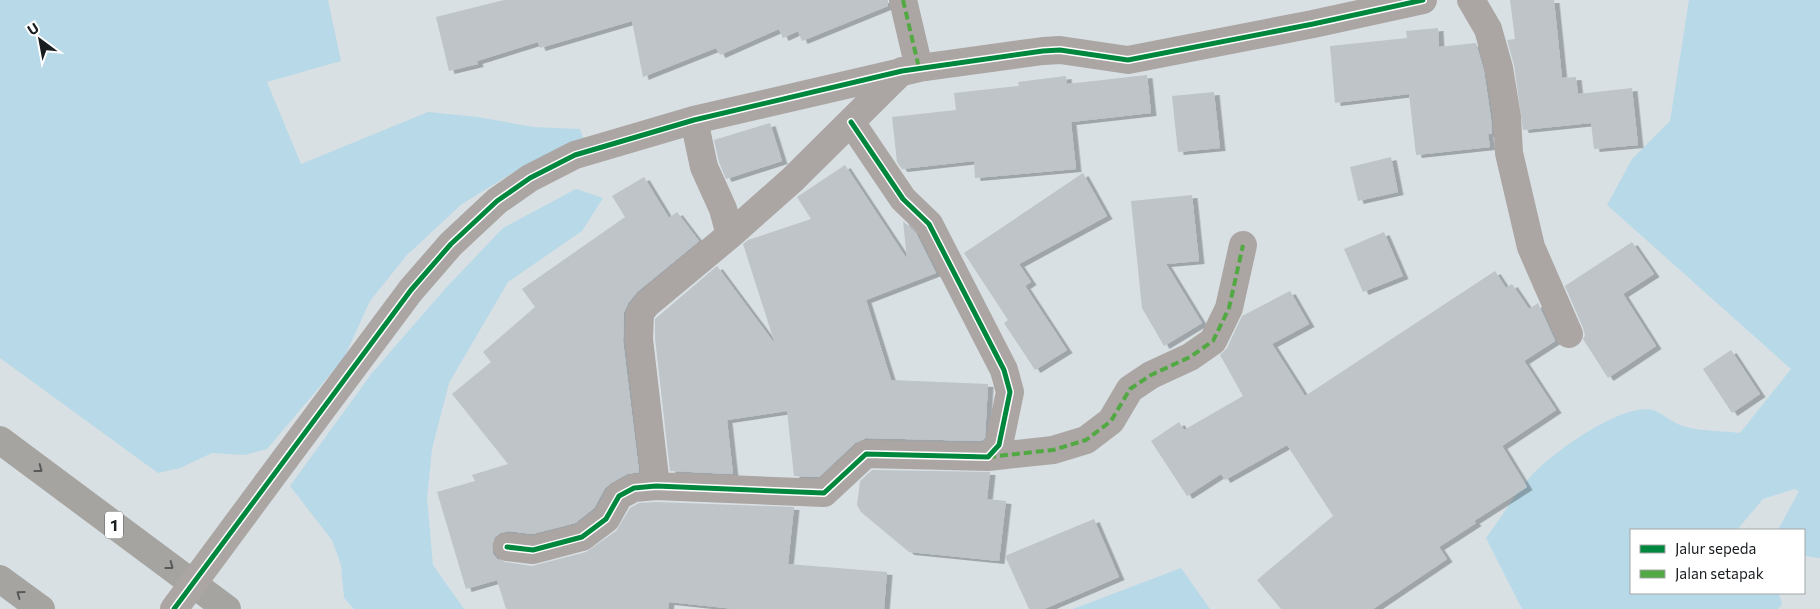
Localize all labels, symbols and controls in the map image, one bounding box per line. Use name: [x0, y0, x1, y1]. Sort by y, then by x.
north arrow: [15, 15, 65, 65]
text: U: [24, 19, 42, 38]
one-way arrow: [33, 463, 43, 472]
road number: 1: [105, 512, 123, 538]
legend: [1630, 529, 1805, 594]
text: Jalur sepeda: [1675, 539, 1756, 557]
one-way arrow: [164, 560, 174, 569]
text: Jalan setapak: [1675, 564, 1764, 582]
one-way arrow: [16, 591, 26, 600]

